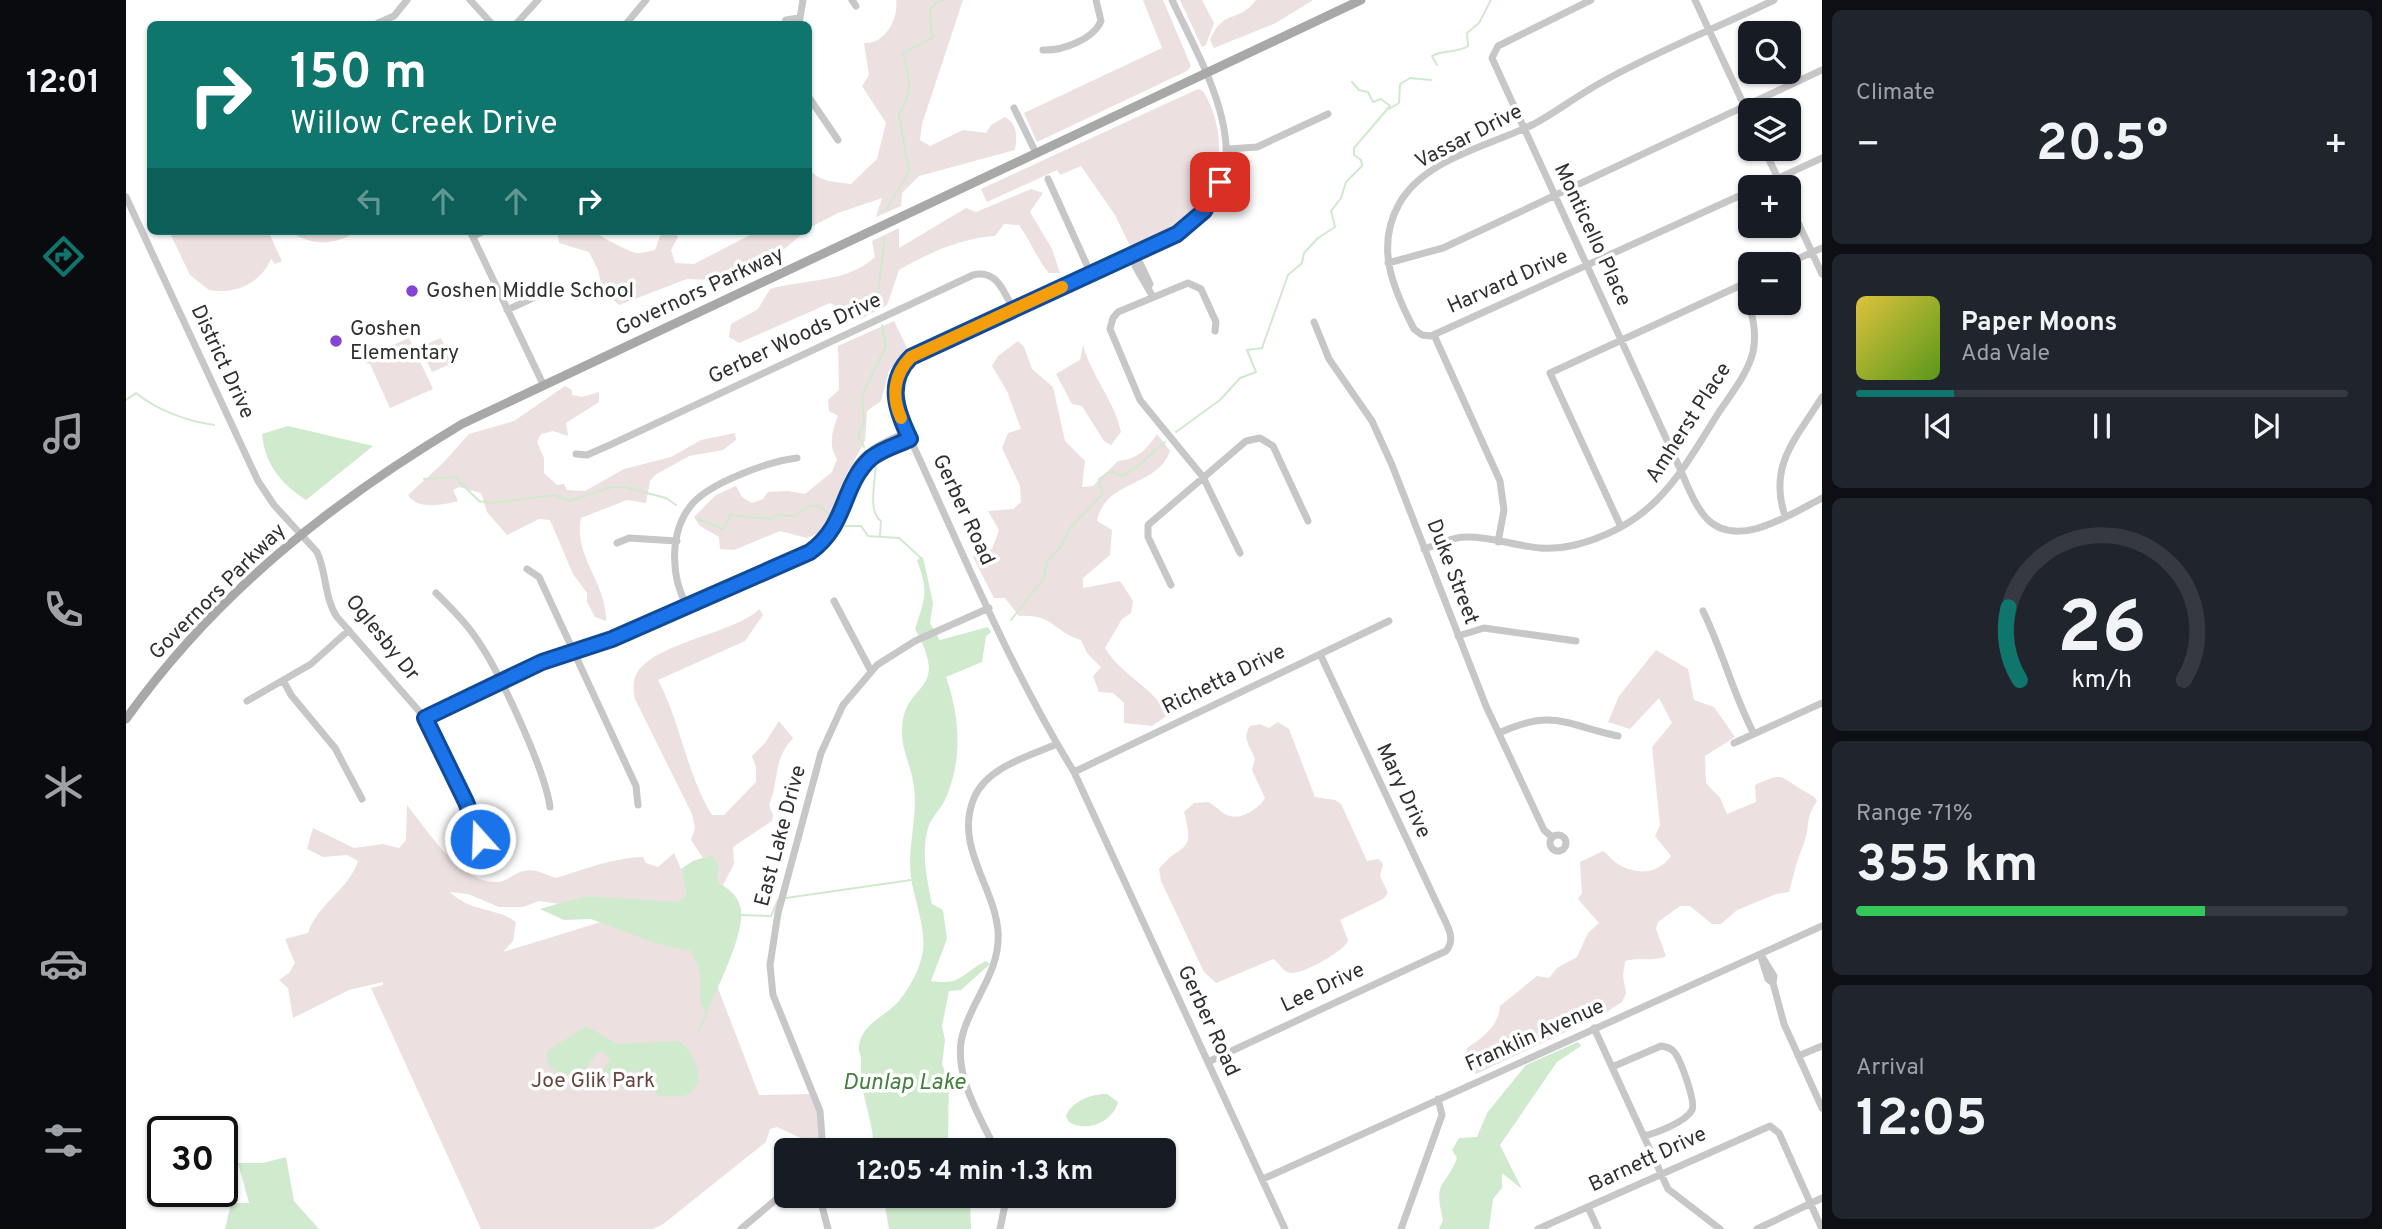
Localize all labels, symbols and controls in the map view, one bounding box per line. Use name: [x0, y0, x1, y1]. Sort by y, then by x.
map controls: [1738, 21, 1801, 315]
button: search: [1738, 21, 1801, 84]
text: 150 m: [290, 44, 427, 106]
icon: right: [175, 49, 266, 140]
text: 12:01: [26, 64, 100, 104]
text: Climate: [1856, 79, 1935, 108]
street label: Vassar Drive: [1411, 98, 1527, 176]
button: layers: [1738, 98, 1801, 161]
text: Willow Creek Drive: [290, 105, 557, 145]
text: 20.5°: [2036, 113, 2168, 179]
text: −: [1856, 122, 1881, 171]
text: +: [2323, 122, 2348, 171]
pin: [1190, 152, 1250, 212]
street label: Monticello Place: [1547, 159, 1637, 311]
icon: arrive: [1201, 163, 1239, 201]
button: +: [1738, 175, 1801, 238]
icon: left: [351, 182, 389, 220]
icon: ahead: [424, 182, 462, 220]
icon: ahead: [497, 182, 535, 220]
icon: right: [570, 182, 608, 220]
icon: directions: [39, 232, 88, 281]
street label: Governors Parkway: [611, 241, 789, 343]
street label: Harvard Drive: [1443, 243, 1573, 321]
button: −: [1738, 252, 1801, 315]
place label: Goshen Middle School: [426, 278, 634, 305]
marker: Goshen Middle School: [404, 283, 420, 299]
street label: Gerber Woods Drive: [704, 287, 886, 391]
street label: District Drive: [184, 301, 260, 423]
text: Paper Moons: [1961, 307, 2117, 340]
place label: Goshen Elementary: [350, 316, 459, 367]
marker: Goshen Elementary: [328, 333, 344, 349]
text: Ada Vale: [1961, 340, 2050, 369]
street label: Amherst Place: [1640, 358, 1738, 488]
icon: previous: [1919, 407, 1957, 445]
icon: pause: [2083, 407, 2121, 445]
icon: next: [2247, 407, 2285, 445]
icon: music: [39, 409, 88, 458]
street label: Gerber Road: [926, 450, 1000, 570]
street label: Duke Street: [1420, 515, 1484, 629]
street label: Governors Parkway: [144, 518, 292, 666]
icon: phone: [39, 585, 88, 634]
text: 26: [2057, 587, 2147, 679]
street label: Oglesby Dr: [339, 589, 425, 687]
street label: Richetta Drive: [1158, 638, 1290, 722]
text: km/h: [2072, 665, 2132, 697]
street label: Mary Drive: [1369, 739, 1437, 843]
icon: climate: [39, 762, 88, 811]
street label: East Lake Drive: [749, 762, 813, 910]
text: Range · 71%: [1856, 800, 1973, 829]
position arrow: [443, 802, 517, 876]
text: 355 km: [1856, 834, 2038, 900]
icon: car: [39, 939, 88, 988]
street label: Lee Drive: [1277, 957, 1369, 1019]
street label: Gerber Road: [1171, 961, 1245, 1081]
street label: Franklin Avenue: [1461, 993, 1609, 1079]
text: Arrival: [1856, 1054, 1925, 1083]
park label: Joe Glik Park: [531, 1068, 655, 1095]
water label: Dunlap Lake: [843, 1069, 967, 1098]
text: 12:05: [1856, 1088, 1987, 1154]
icon: filters: [39, 1116, 88, 1165]
speed limit sign: 30: [147, 1116, 238, 1207]
street label: Barnett Drive: [1585, 1121, 1711, 1199]
text: 12:05 · 4 min · 1.3 km: [857, 1156, 1093, 1189]

